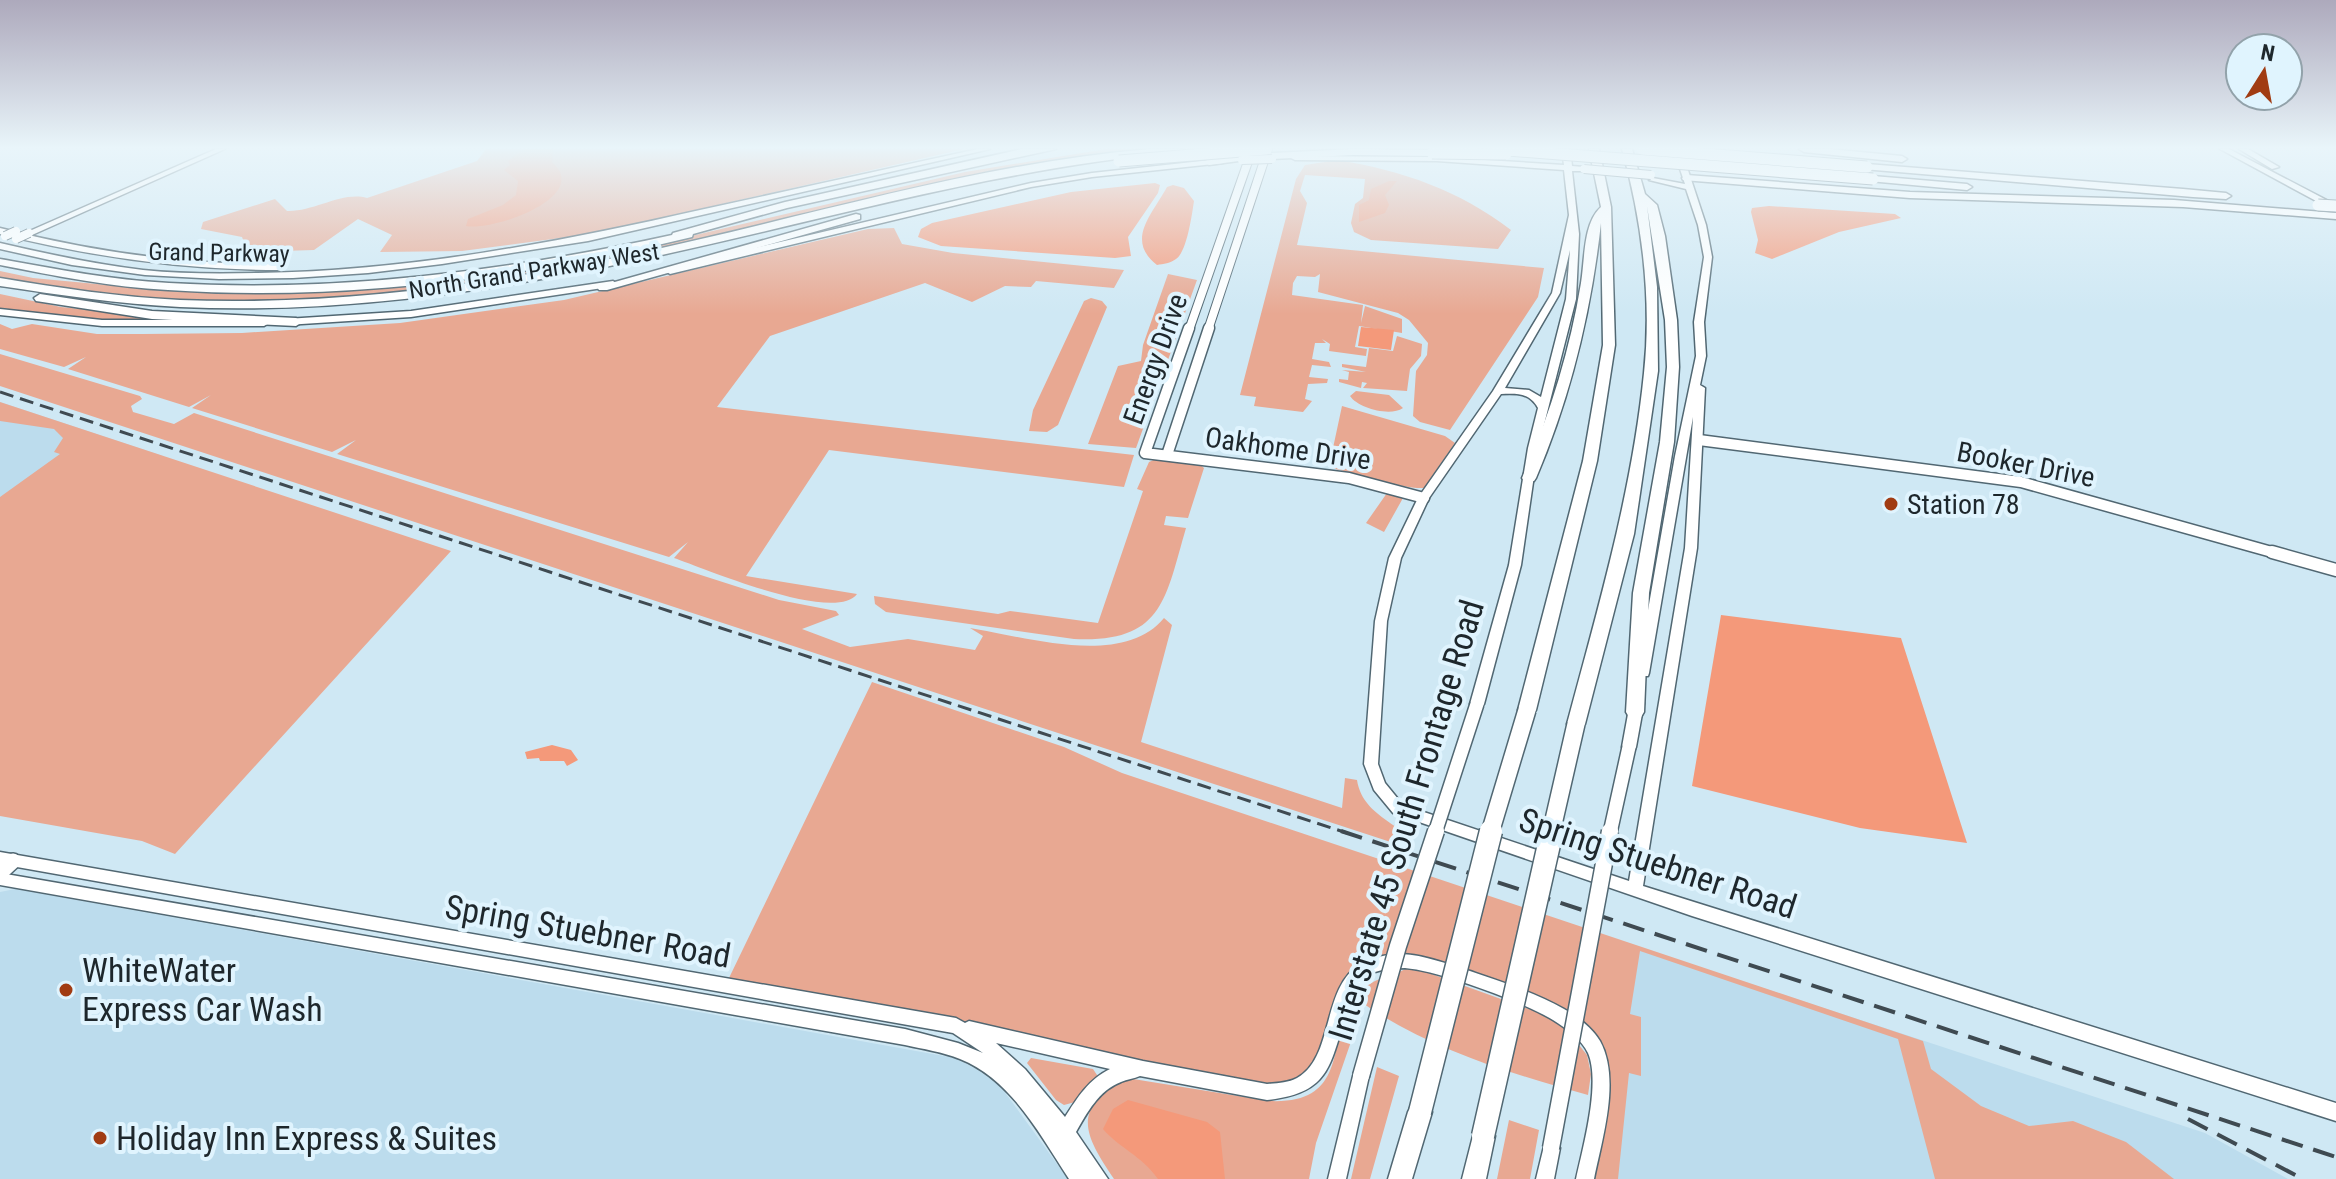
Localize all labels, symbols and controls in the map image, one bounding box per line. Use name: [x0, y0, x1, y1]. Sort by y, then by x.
north arrow: [2224, 32, 2304, 112]
text: N: [2259, 39, 2277, 66]
street label: North Grand Parkway West: [407, 237, 661, 305]
street label: Grand Parkway: [148, 238, 290, 268]
street label: Energy Drive: [1117, 289, 1194, 429]
street label: Oakhome Drive: [1203, 421, 1373, 476]
street label: Booker Drive: [1954, 435, 2098, 494]
place label: Station 78: [1907, 488, 2020, 521]
marker: Station 78: [1882, 495, 1900, 513]
street label: Interstate 45 South Frontage Road: [1320, 595, 1492, 1045]
street label: Spring Stuebner Road: [1514, 799, 1802, 927]
street label: Spring Stuebner Road: [442, 886, 734, 976]
place label: WhiteWater Express Car Wash: [82, 950, 323, 1029]
marker: WhiteWater Express Car Wash: [57, 981, 75, 999]
place label: Holiday Inn Express & Suites: [116, 1118, 497, 1158]
marker: Holiday Inn Express & Suites: [91, 1129, 109, 1147]

